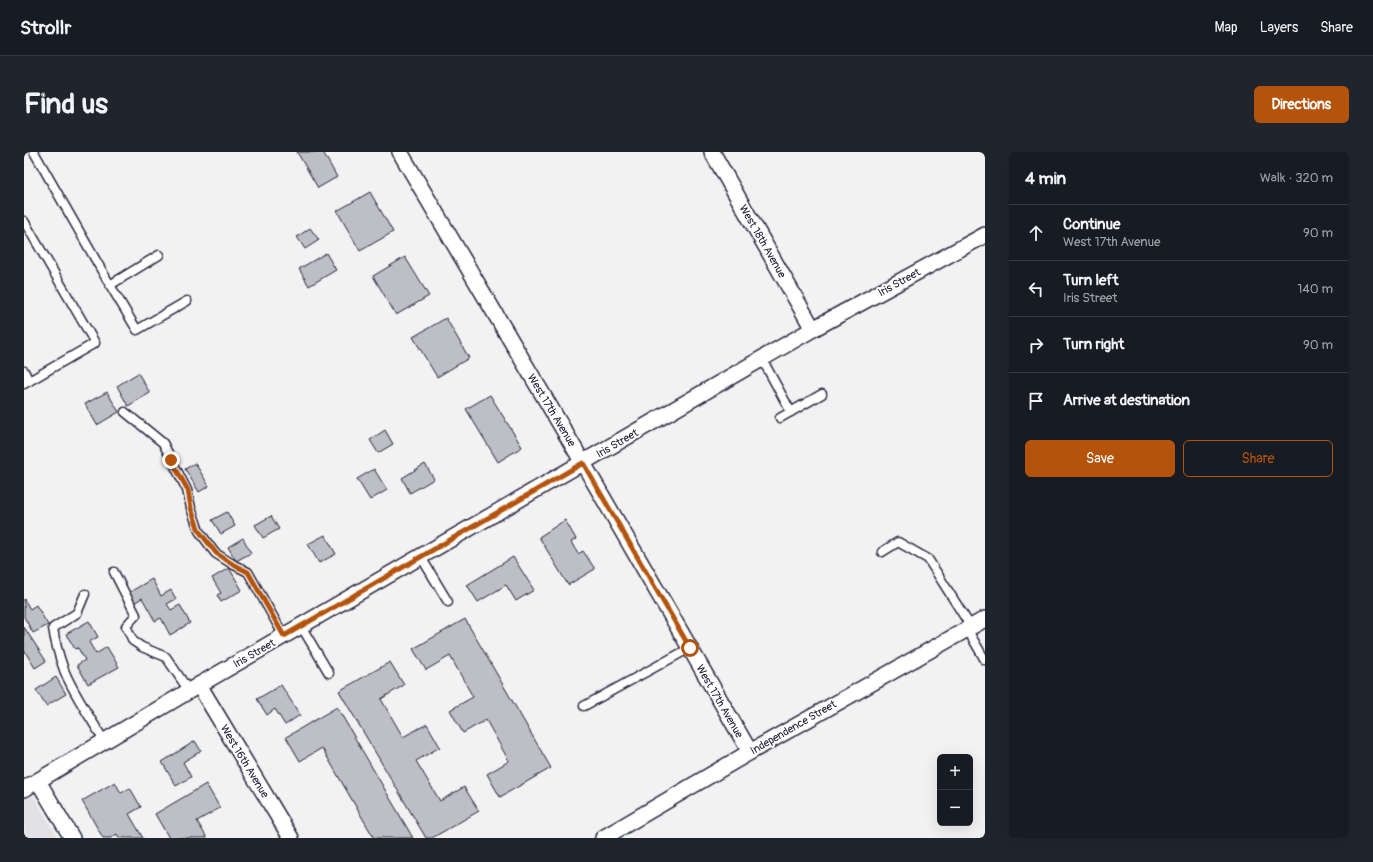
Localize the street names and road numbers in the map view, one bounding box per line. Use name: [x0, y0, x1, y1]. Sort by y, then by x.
street label: West 18th Avenue: [736, 202, 789, 281]
street label: Iris Street: [876, 265, 923, 299]
street label: West 17th Avenue: [525, 372, 579, 449]
street label: Iris Street: [594, 426, 641, 461]
street label: Iris Street: [231, 636, 278, 671]
street label: West 17th Avenue: [693, 662, 746, 741]
street label: Independence Street: [748, 697, 839, 757]
street label: West 16th Avenue: [218, 722, 272, 801]

